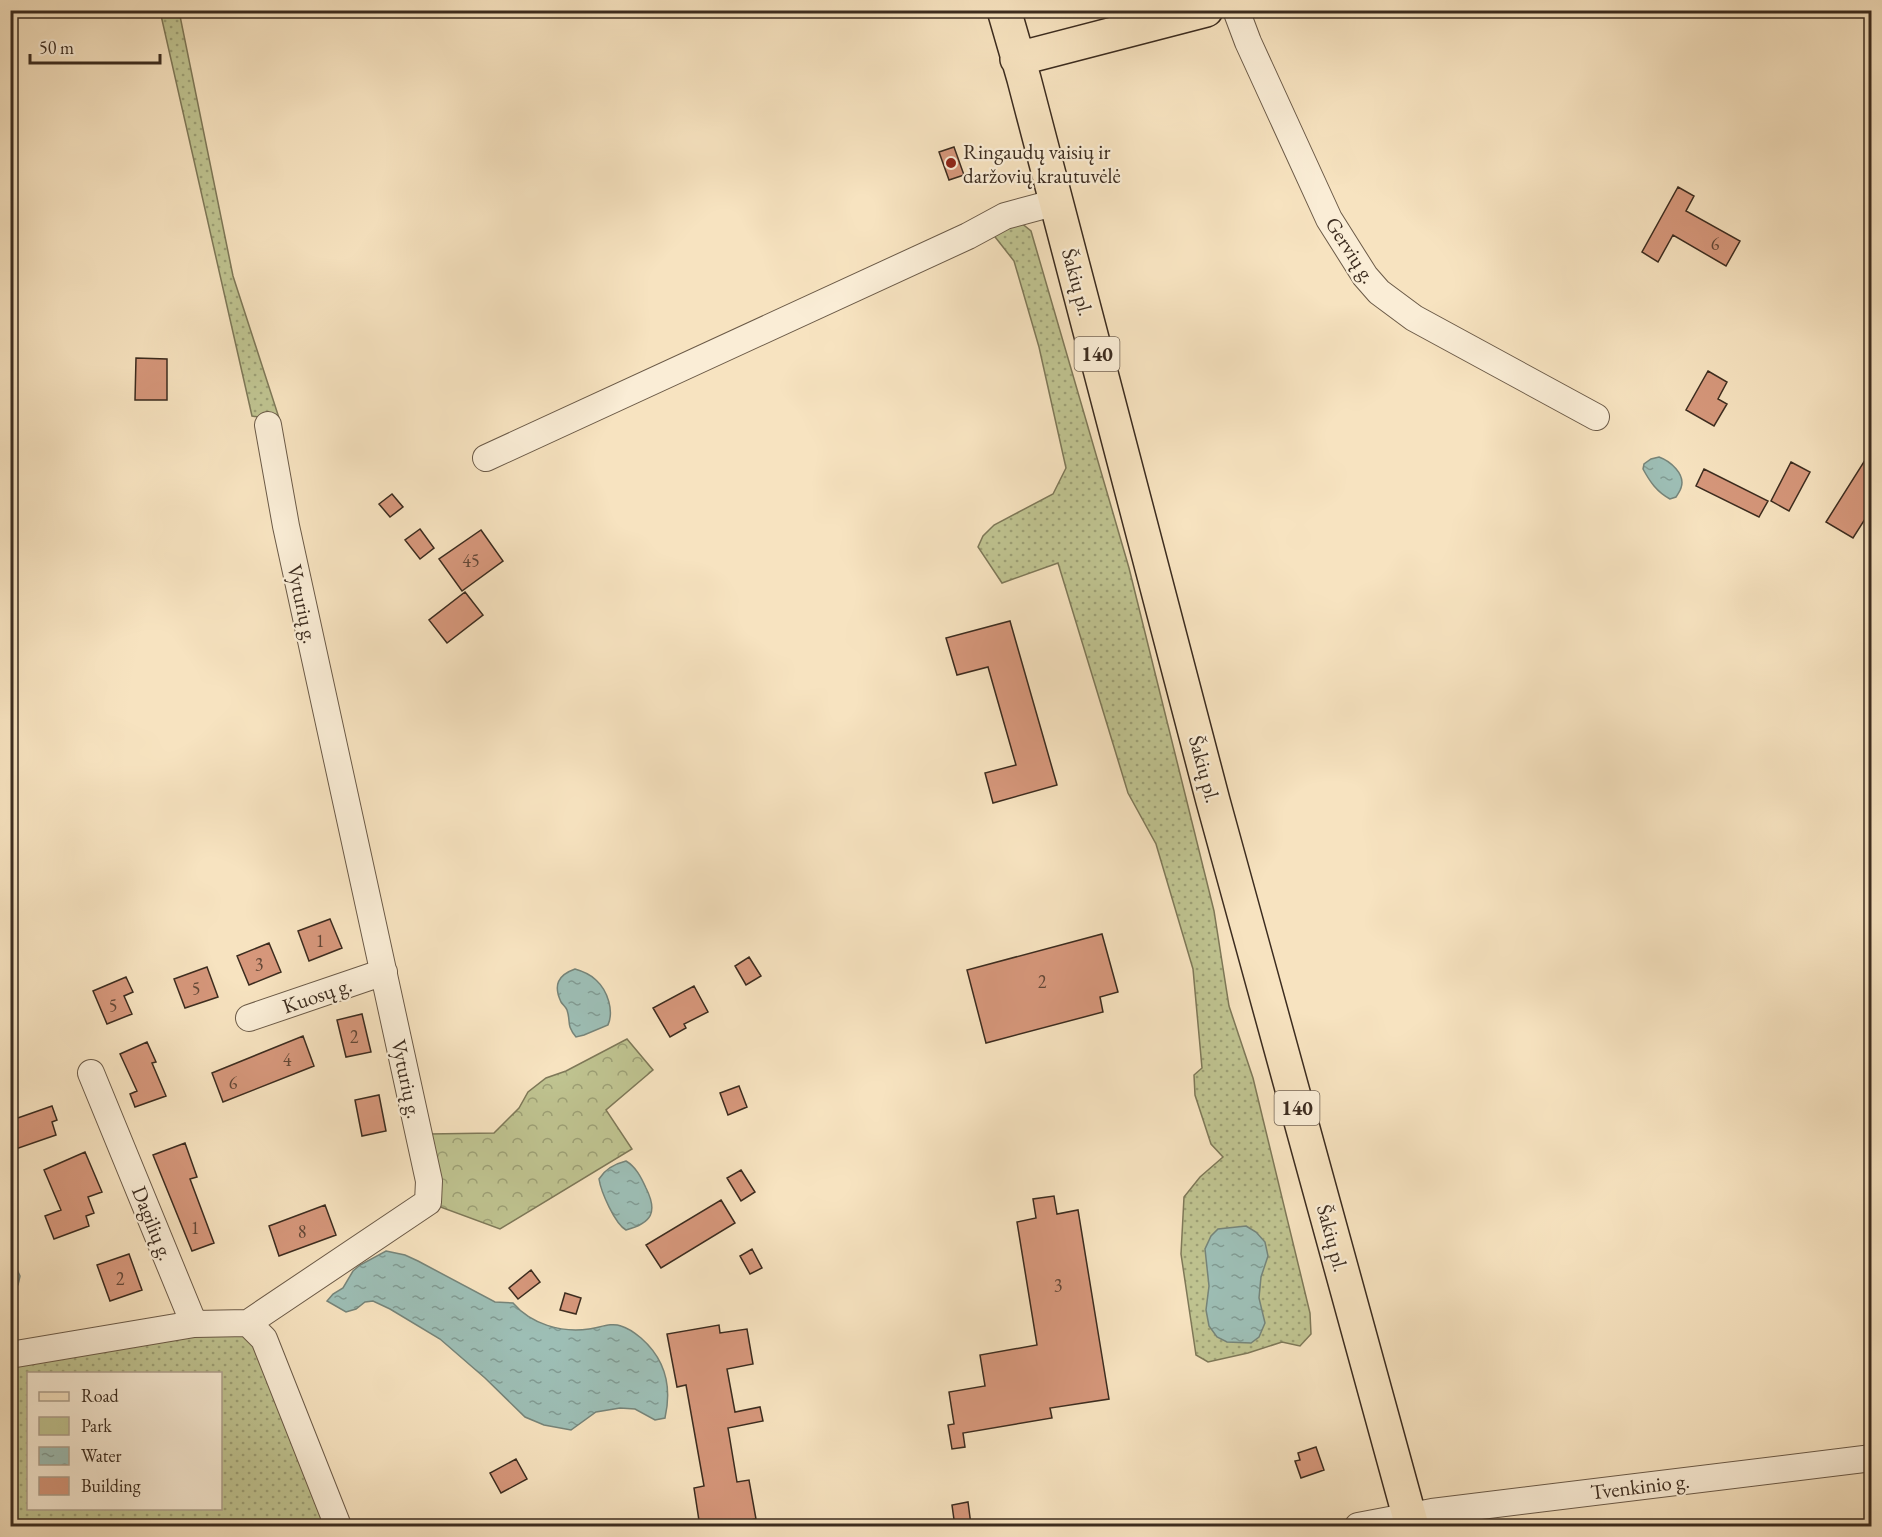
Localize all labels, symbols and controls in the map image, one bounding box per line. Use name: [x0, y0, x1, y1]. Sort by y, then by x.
scale bar: [30, 27, 160, 65]
text: 50 m: [39, 36, 74, 59]
place label: Ringaudų vaisių ir daržovių krautuvėlė: [963, 138, 1121, 189]
marker: Ringaudų vaisių ir daržovių krautuvėlė: [944, 156, 958, 170]
street label: Gervių g.: [1320, 212, 1382, 288]
house number: 6: [1711, 232, 1720, 255]
street label: Šakių pl.: [1056, 245, 1100, 319]
road number: 140: [1074, 337, 1120, 371]
house number: 45: [462, 549, 480, 572]
street label: Vyturių g.: [281, 562, 325, 646]
street label: Šakių pl.: [1183, 732, 1227, 806]
house number: 1: [316, 929, 324, 952]
house number: 3: [255, 953, 263, 976]
house number: 2: [1038, 970, 1047, 993]
street label: Kuosų g.: [279, 971, 355, 1019]
house number: 5: [192, 977, 200, 1000]
house number: 5: [109, 994, 117, 1017]
house number: 2: [350, 1025, 359, 1048]
street label: Vyturių g.: [385, 1037, 429, 1121]
house number: 4: [283, 1048, 292, 1071]
house number: 6: [229, 1071, 238, 1094]
road number: 140: [1274, 1091, 1320, 1125]
street label: Dagilių g.: [126, 1182, 180, 1264]
street label: Šakių pl.: [1311, 1201, 1355, 1275]
house number: 1: [191, 1216, 199, 1239]
house number: 8: [298, 1220, 306, 1243]
house number: 2: [116, 1267, 125, 1290]
house number: 3: [1054, 1274, 1062, 1297]
legend: [27, 1372, 222, 1510]
text: Road: [81, 1384, 120, 1407]
text: Park: [81, 1414, 112, 1437]
text: Water: [81, 1444, 122, 1467]
street label: Tvenkinio g.: [1589, 1467, 1691, 1505]
text: Building: [81, 1474, 141, 1497]

